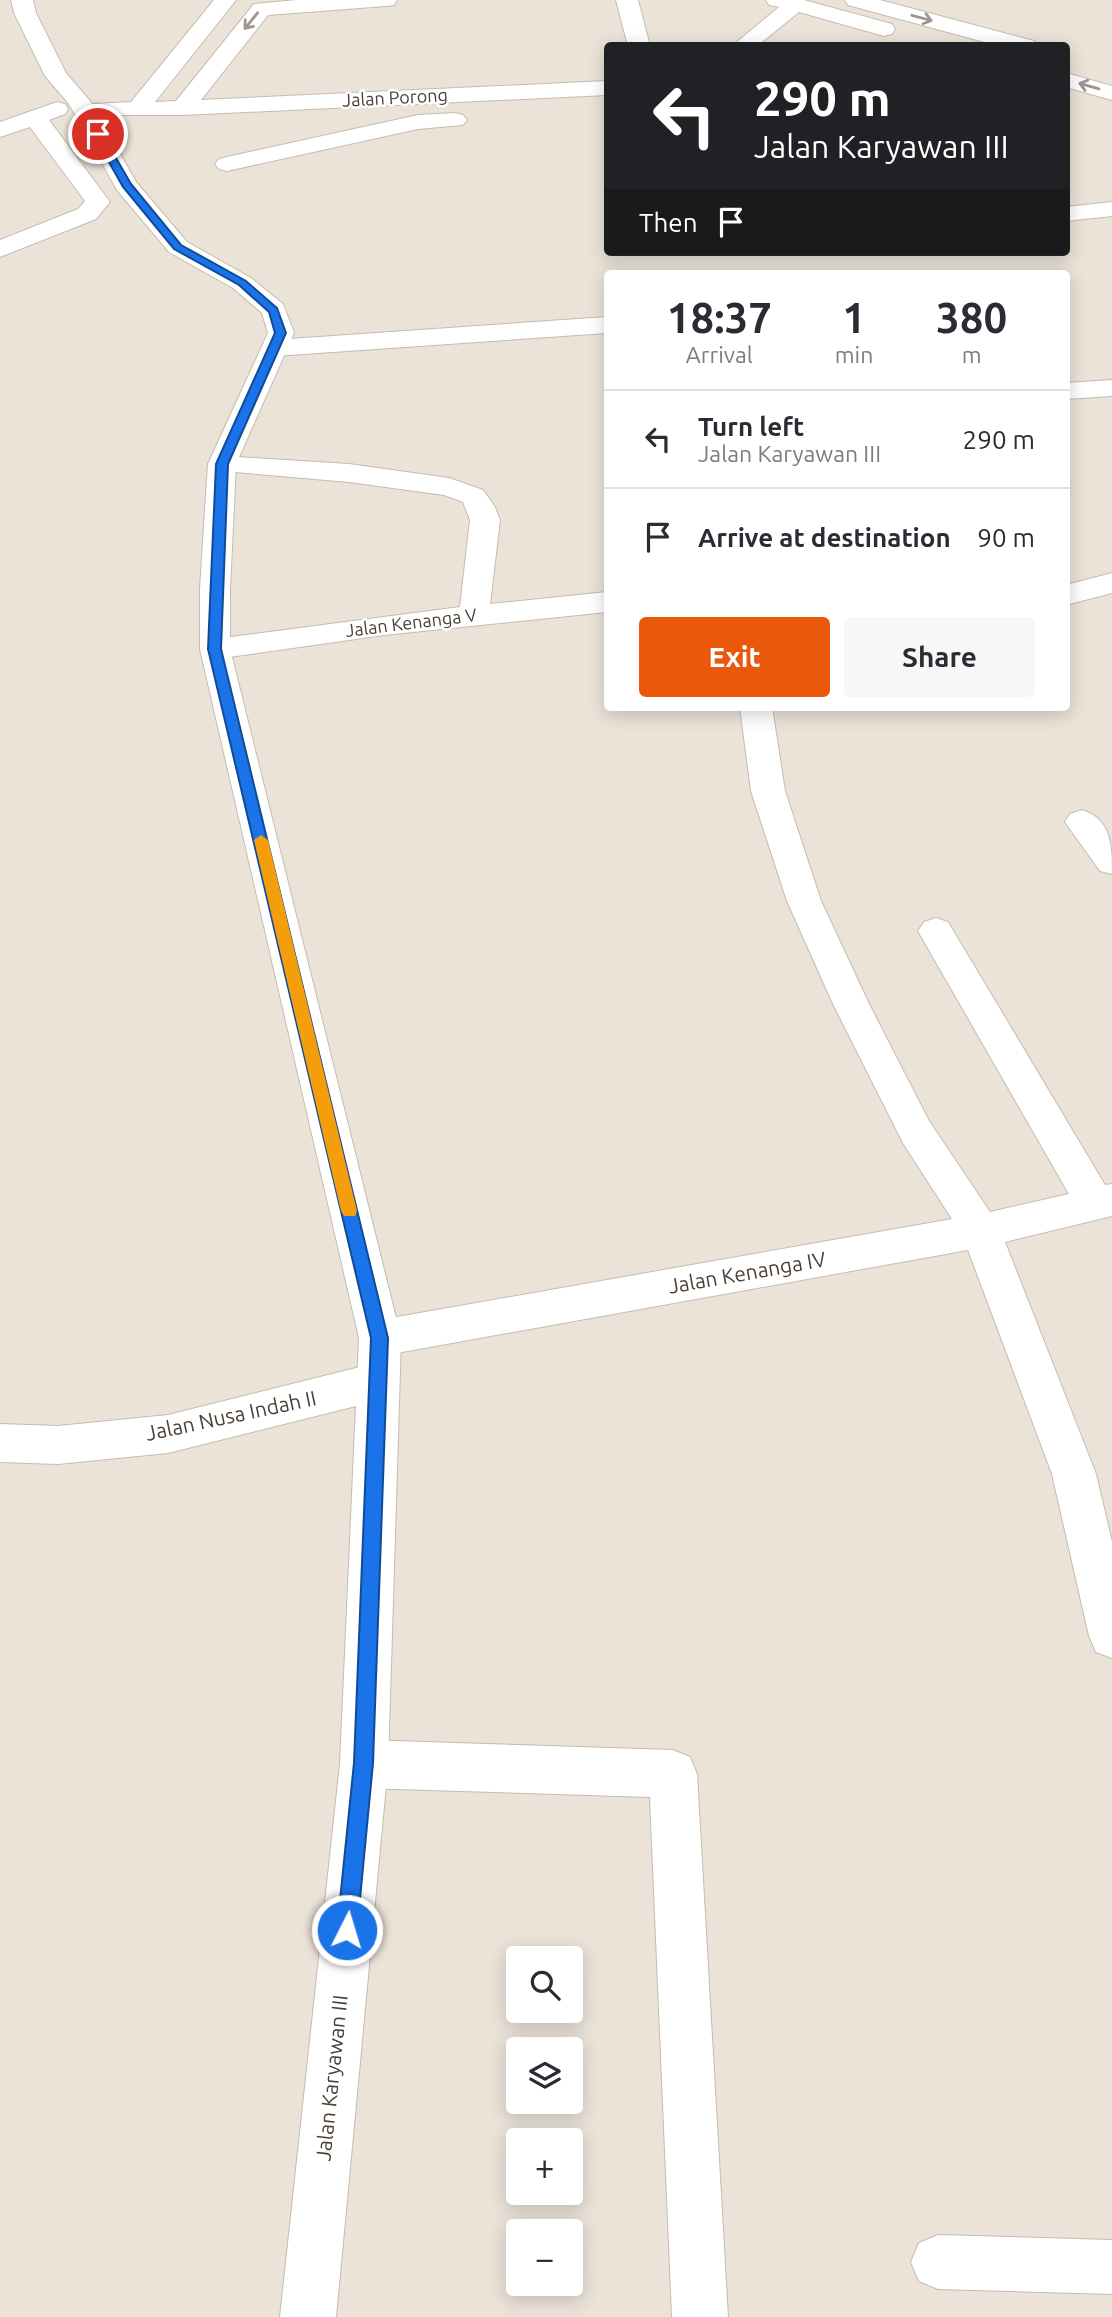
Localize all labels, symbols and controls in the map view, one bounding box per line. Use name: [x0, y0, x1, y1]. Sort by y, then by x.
one-way arrow: [243, 12, 258, 30]
one-way arrow: [911, 12, 933, 25]
icon: left: [639, 70, 730, 161]
text: 290 m: [754, 70, 891, 125]
one-way arrow: [1078, 79, 1100, 92]
street label: Jalan Porong: [342, 84, 448, 110]
pin: [68, 104, 128, 164]
icon: arrive: [79, 115, 117, 153]
text: Jalan Karyawan III: [754, 128, 1009, 164]
icon: arrive: [712, 203, 750, 241]
text: Then: [639, 208, 698, 237]
text: 18:37: [667, 294, 772, 341]
text: 1: [842, 294, 866, 341]
text: 380: [936, 294, 1007, 341]
text: Arrival: [686, 342, 753, 367]
text: min: [835, 342, 873, 367]
text: m: [962, 342, 982, 367]
text: Turn left: [698, 412, 804, 441]
icon: left: [639, 420, 677, 458]
text: 290 m: [963, 425, 1035, 454]
text: Jalan Karyawan III: [698, 441, 881, 466]
icon: arrive: [639, 518, 677, 556]
text: Arrive at destination: [698, 523, 951, 552]
text: 90 m: [977, 523, 1035, 552]
street label: Jalan Kenanga V: [344, 604, 478, 640]
button: Exit: [639, 617, 830, 697]
button: Share: [844, 617, 1035, 697]
street label: Jalan Kenanga IV: [666, 1246, 828, 1298]
street label: Jalan Nusa Indah II: [143, 1385, 318, 1445]
position arrow: [310, 1893, 384, 1967]
map controls: [506, 1946, 583, 2296]
button: search: [506, 1946, 583, 2023]
street label: Jalan Karyawan III: [310, 1994, 352, 2162]
button: layers: [506, 2037, 583, 2114]
button: +: [506, 2128, 583, 2205]
button: −: [506, 2219, 583, 2296]

